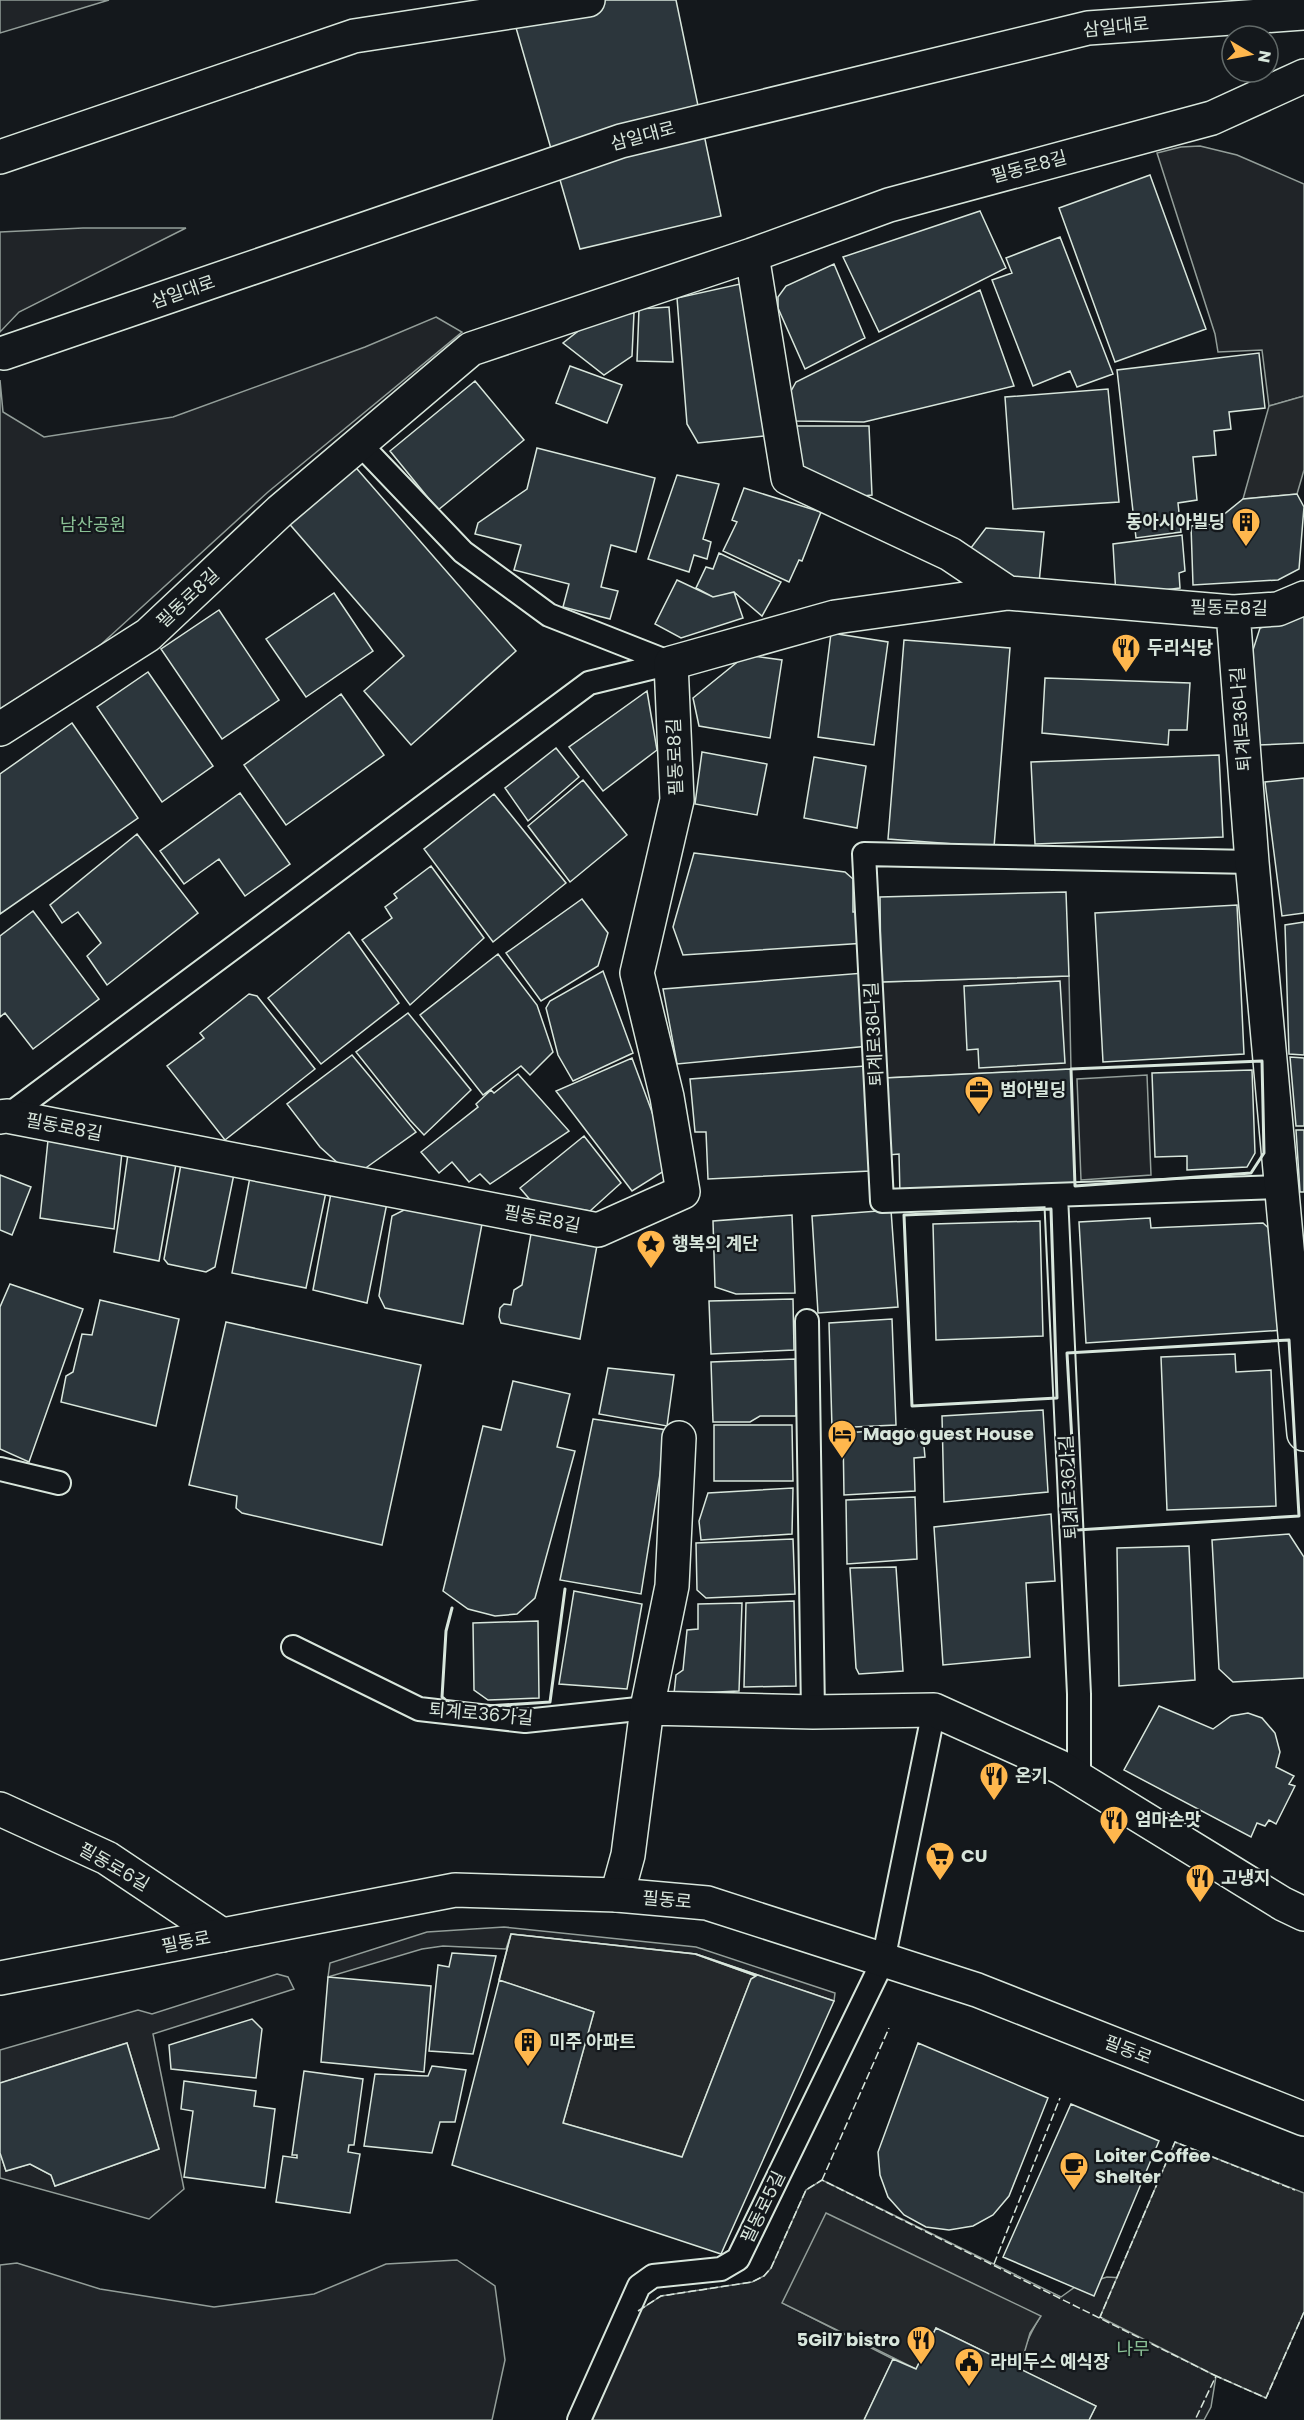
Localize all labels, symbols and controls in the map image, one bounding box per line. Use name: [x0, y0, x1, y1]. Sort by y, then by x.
street label: 삼일대로: [1082, 11, 1150, 42]
north arrow: [1220, 24, 1280, 84]
text: N: [1252, 49, 1277, 64]
street label: 삼일대로: [608, 115, 678, 156]
street label: 필동로8길: [988, 144, 1070, 189]
street label: 삼일대로: [147, 269, 218, 314]
building icon: 동아시아빌딩: [1230, 506, 1262, 548]
place label: 동아시아빌딩: [1126, 509, 1225, 534]
park label: 남산공원: [60, 512, 126, 537]
street label: 필동로8길: [151, 562, 225, 633]
street label: 필동로8길: [1190, 594, 1268, 621]
restaurant icon: 두리식당: [1110, 632, 1142, 674]
place label: 두리식당: [1147, 635, 1213, 660]
street label: 퇴계로36나길: [1224, 666, 1257, 772]
street label: 필동로8길: [661, 718, 688, 796]
street label: 퇴계로36나길: [858, 981, 889, 1087]
office icon: 범아빌딩: [963, 1074, 995, 1116]
place label: 범아빌딩: [1000, 1077, 1066, 1102]
street label: 필동로8길: [24, 1107, 105, 1146]
street label: 필동로8길: [502, 1199, 583, 1238]
place icon: 행복의 계단: [635, 1228, 667, 1270]
place label: 행복의 계단: [672, 1231, 759, 1256]
hotel icon: Mago guest House: [826, 1418, 858, 1460]
place label: Mago guest House: [863, 1421, 1034, 1446]
street label: 퇴계로36가길: [1053, 1434, 1084, 1540]
street label: 퇴계로36가길: [428, 1696, 534, 1731]
restaurant icon: 온기: [978, 1760, 1010, 1802]
place label: 온기: [1015, 1763, 1048, 1788]
restaurant icon: 엄마손맛: [1098, 1804, 1130, 1846]
place label: 엄마손맛: [1135, 1807, 1201, 1832]
street label: 필동로6길: [74, 1836, 154, 1897]
supermarket icon: CU: [924, 1840, 956, 1882]
place label: CU: [961, 1843, 987, 1868]
restaurant icon: 고냉지: [1184, 1862, 1216, 1904]
place label: 고냉지: [1221, 1865, 1271, 1890]
street label: 필동로: [641, 1885, 693, 1914]
street label: 필동로: [159, 1924, 213, 1959]
building icon: 미주 아파트: [512, 2026, 544, 2068]
place label: 미주 아파트: [549, 2029, 636, 2054]
street label: 필동로: [1101, 2029, 1156, 2070]
place label: Loiter Coffee Shelter: [1095, 2143, 1211, 2189]
cafe icon: Loiter Coffee Shelter: [1058, 2150, 1090, 2192]
street label: 필동로5길: [734, 2166, 791, 2247]
restaurant icon: 5Gil7 bistro: [905, 2324, 937, 2366]
place label: 5Gil7 bistro: [796, 2327, 900, 2352]
park label: 나무: [1116, 2336, 1150, 2361]
public building icon: 라비두스 예식장: [953, 2346, 985, 2388]
place label: 라비두스 예식장: [990, 2349, 1110, 2374]

